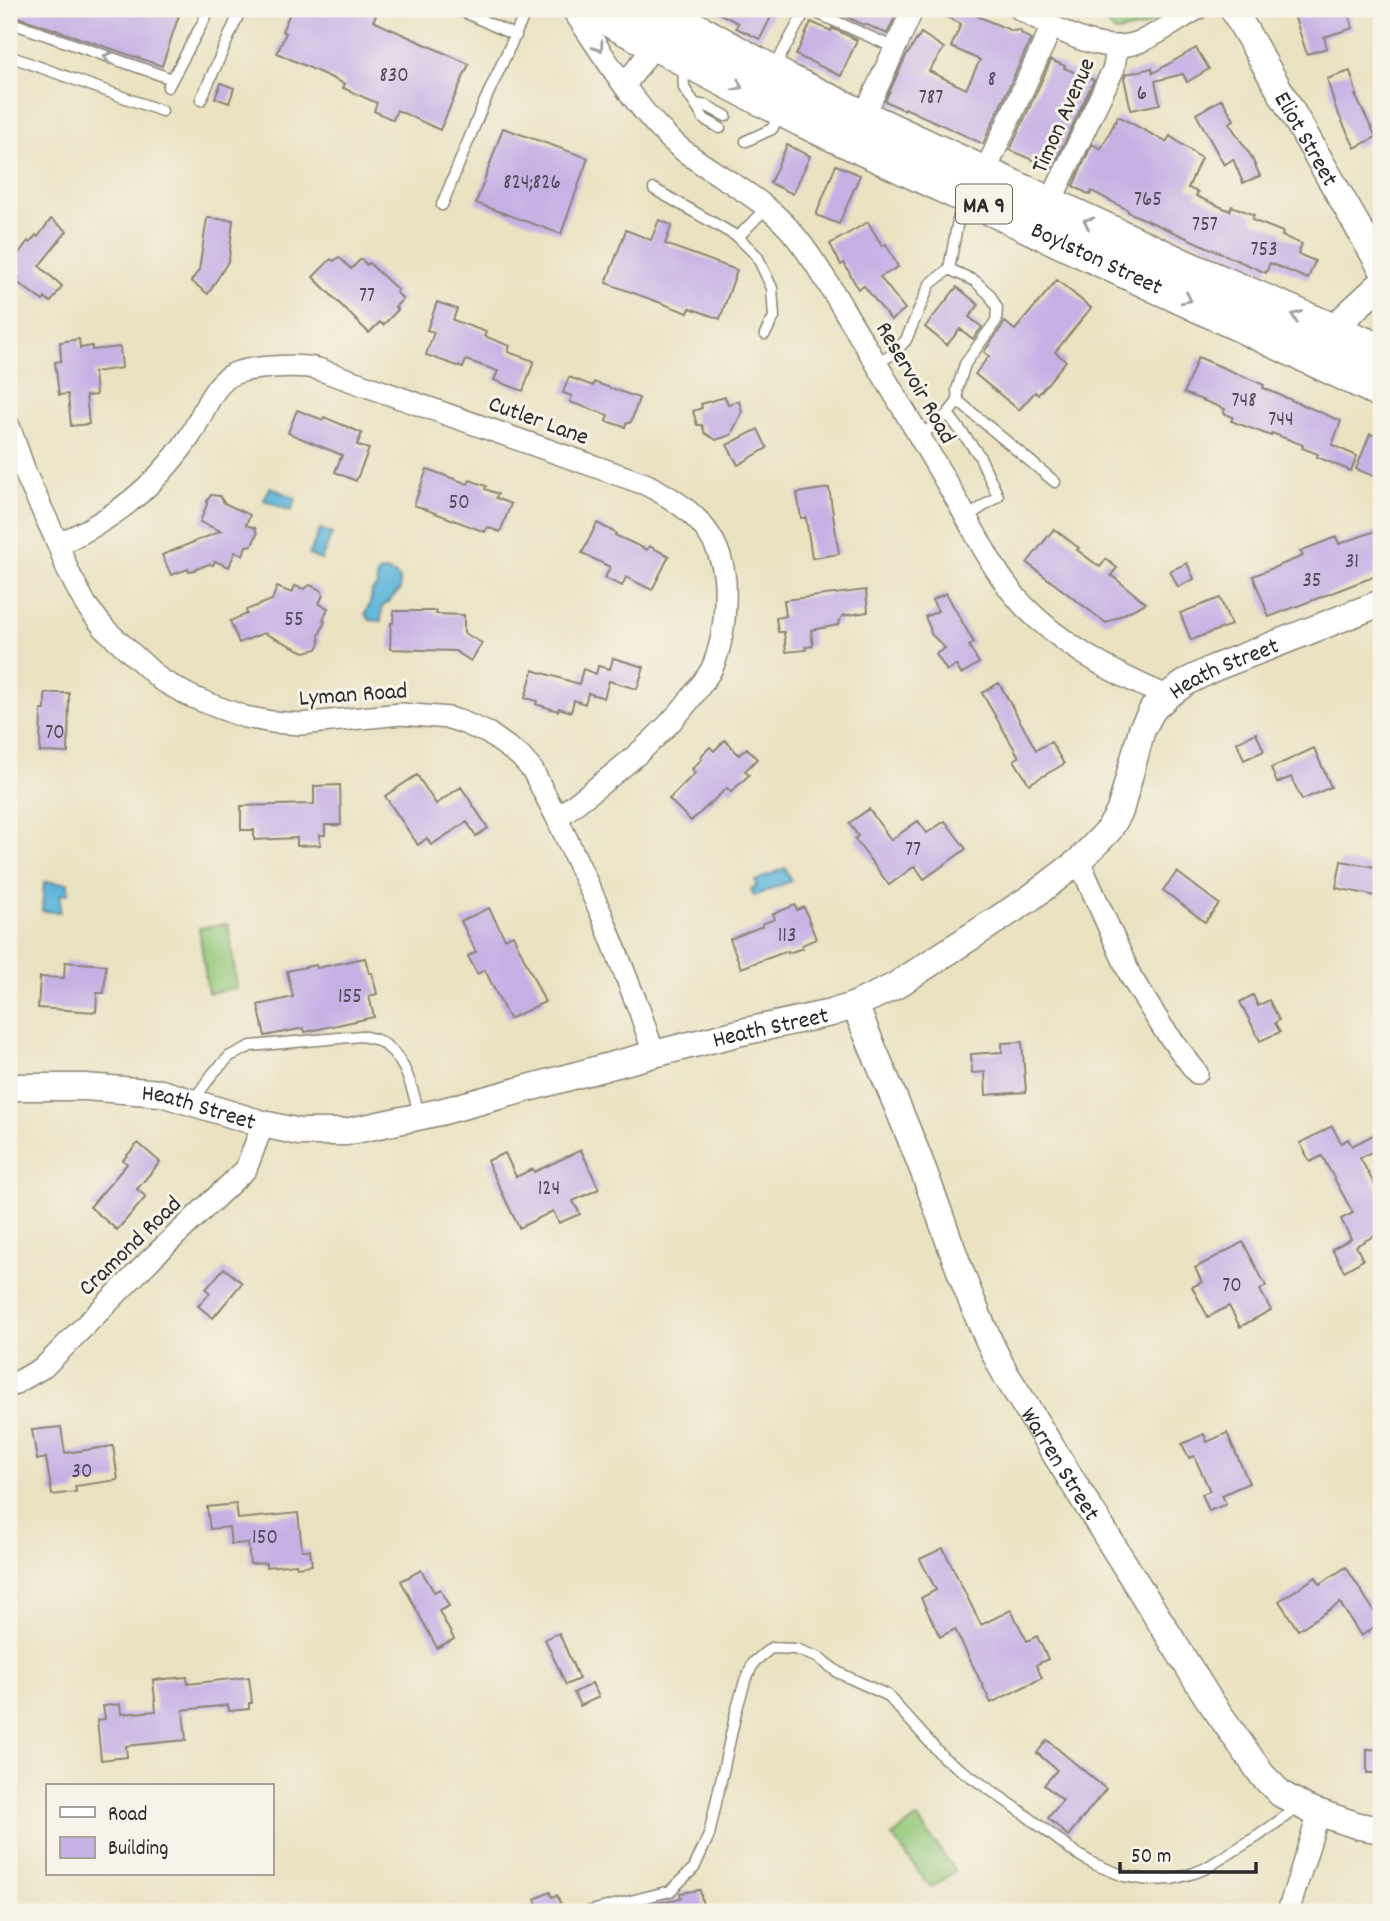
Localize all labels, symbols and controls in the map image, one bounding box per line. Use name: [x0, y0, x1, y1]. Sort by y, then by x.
one-way arrow: [590, 39, 603, 52]
one-way arrow: [102, 51, 114, 65]
street label: Timon Avenue: [1024, 53, 1105, 180]
house number: 830: [379, 62, 409, 92]
house number: 8: [988, 66, 996, 96]
one-way arrow: [731, 77, 743, 91]
house number: 6: [1137, 80, 1147, 110]
house number: 787: [919, 84, 943, 114]
street label: Eliot Street: [1264, 86, 1345, 194]
house number: 824;826: [503, 169, 561, 199]
road number: MA 9: [956, 184, 1012, 224]
house number: 765: [1134, 186, 1162, 216]
house number: 757: [1192, 211, 1218, 241]
street label: Boylston Street: [1025, 214, 1168, 306]
one-way arrow: [1083, 217, 1095, 231]
house number: 753: [1250, 236, 1278, 266]
house number: 77: [359, 282, 375, 312]
one-way arrow: [1180, 291, 1192, 305]
one-way arrow: [1290, 311, 1302, 325]
street label: Reservoir Road: [866, 316, 963, 451]
house number: 748: [1231, 387, 1257, 417]
street label: Cutler Lane: [483, 388, 593, 456]
house number: 744: [1268, 406, 1294, 436]
house number: 50: [448, 489, 470, 519]
house number: 31: [1345, 548, 1359, 578]
house number: 35: [1302, 567, 1322, 597]
house number: 55: [284, 606, 304, 636]
street label: Heath Street: [1163, 630, 1284, 710]
street label: Lyman Road: [298, 675, 409, 717]
house number: 70: [45, 719, 65, 749]
house number: 77: [905, 836, 921, 866]
house number: 113: [778, 922, 796, 952]
house number: 155: [338, 983, 362, 1013]
street label: Heath Street: [709, 1000, 832, 1059]
street label: Heath Street: [140, 1078, 260, 1141]
house number: 124: [538, 1175, 560, 1205]
street label: Cramond Road: [72, 1189, 190, 1305]
house number: 70: [1222, 1272, 1242, 1302]
street label: Warren Street: [1010, 1401, 1107, 1528]
house number: 30: [72, 1458, 92, 1488]
house number: 150: [252, 1524, 278, 1554]
legend: [46, 1784, 273, 1876]
text: Road: [108, 1801, 147, 1831]
scale bar: [1120, 1830, 1257, 1874]
text: Building: [108, 1835, 168, 1865]
text: 50 m: [1131, 1843, 1171, 1873]

